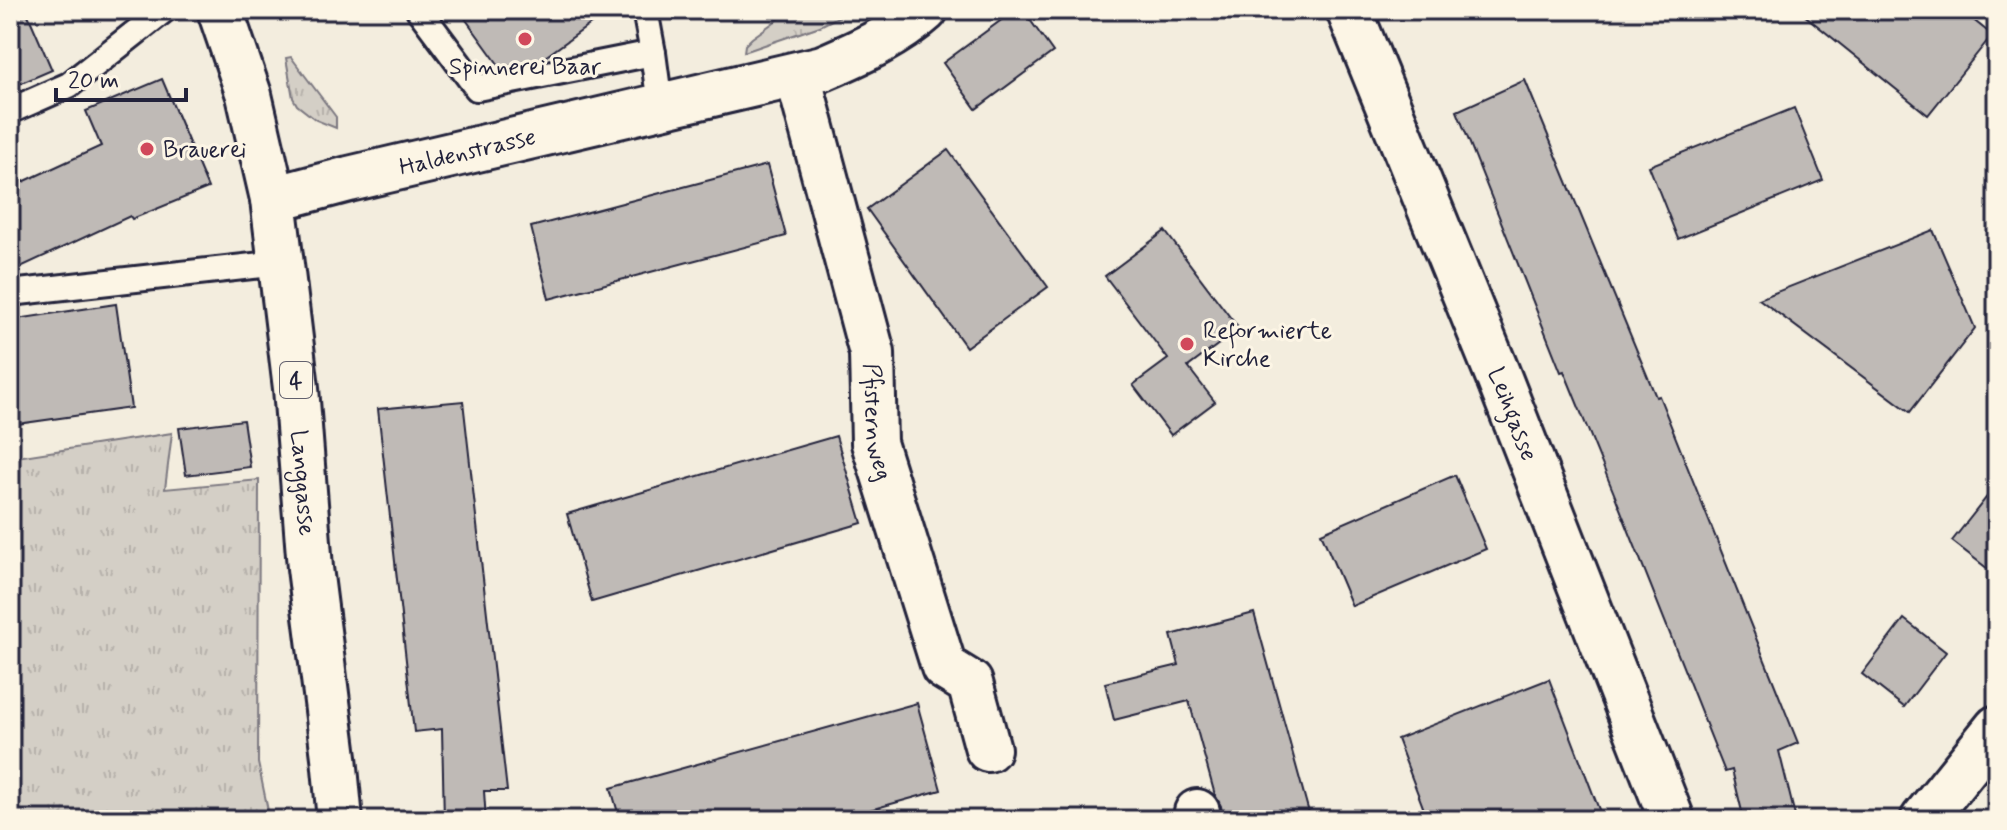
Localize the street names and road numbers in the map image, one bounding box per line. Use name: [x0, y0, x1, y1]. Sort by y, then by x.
street label: Haldenstrasse: [396, 122, 539, 184]
road number: 4: [280, 362, 312, 398]
street label: Pfisternweg: [855, 363, 899, 484]
street label: Leihgasse: [1479, 363, 1544, 466]
street label: Langgasse: [282, 429, 321, 537]

